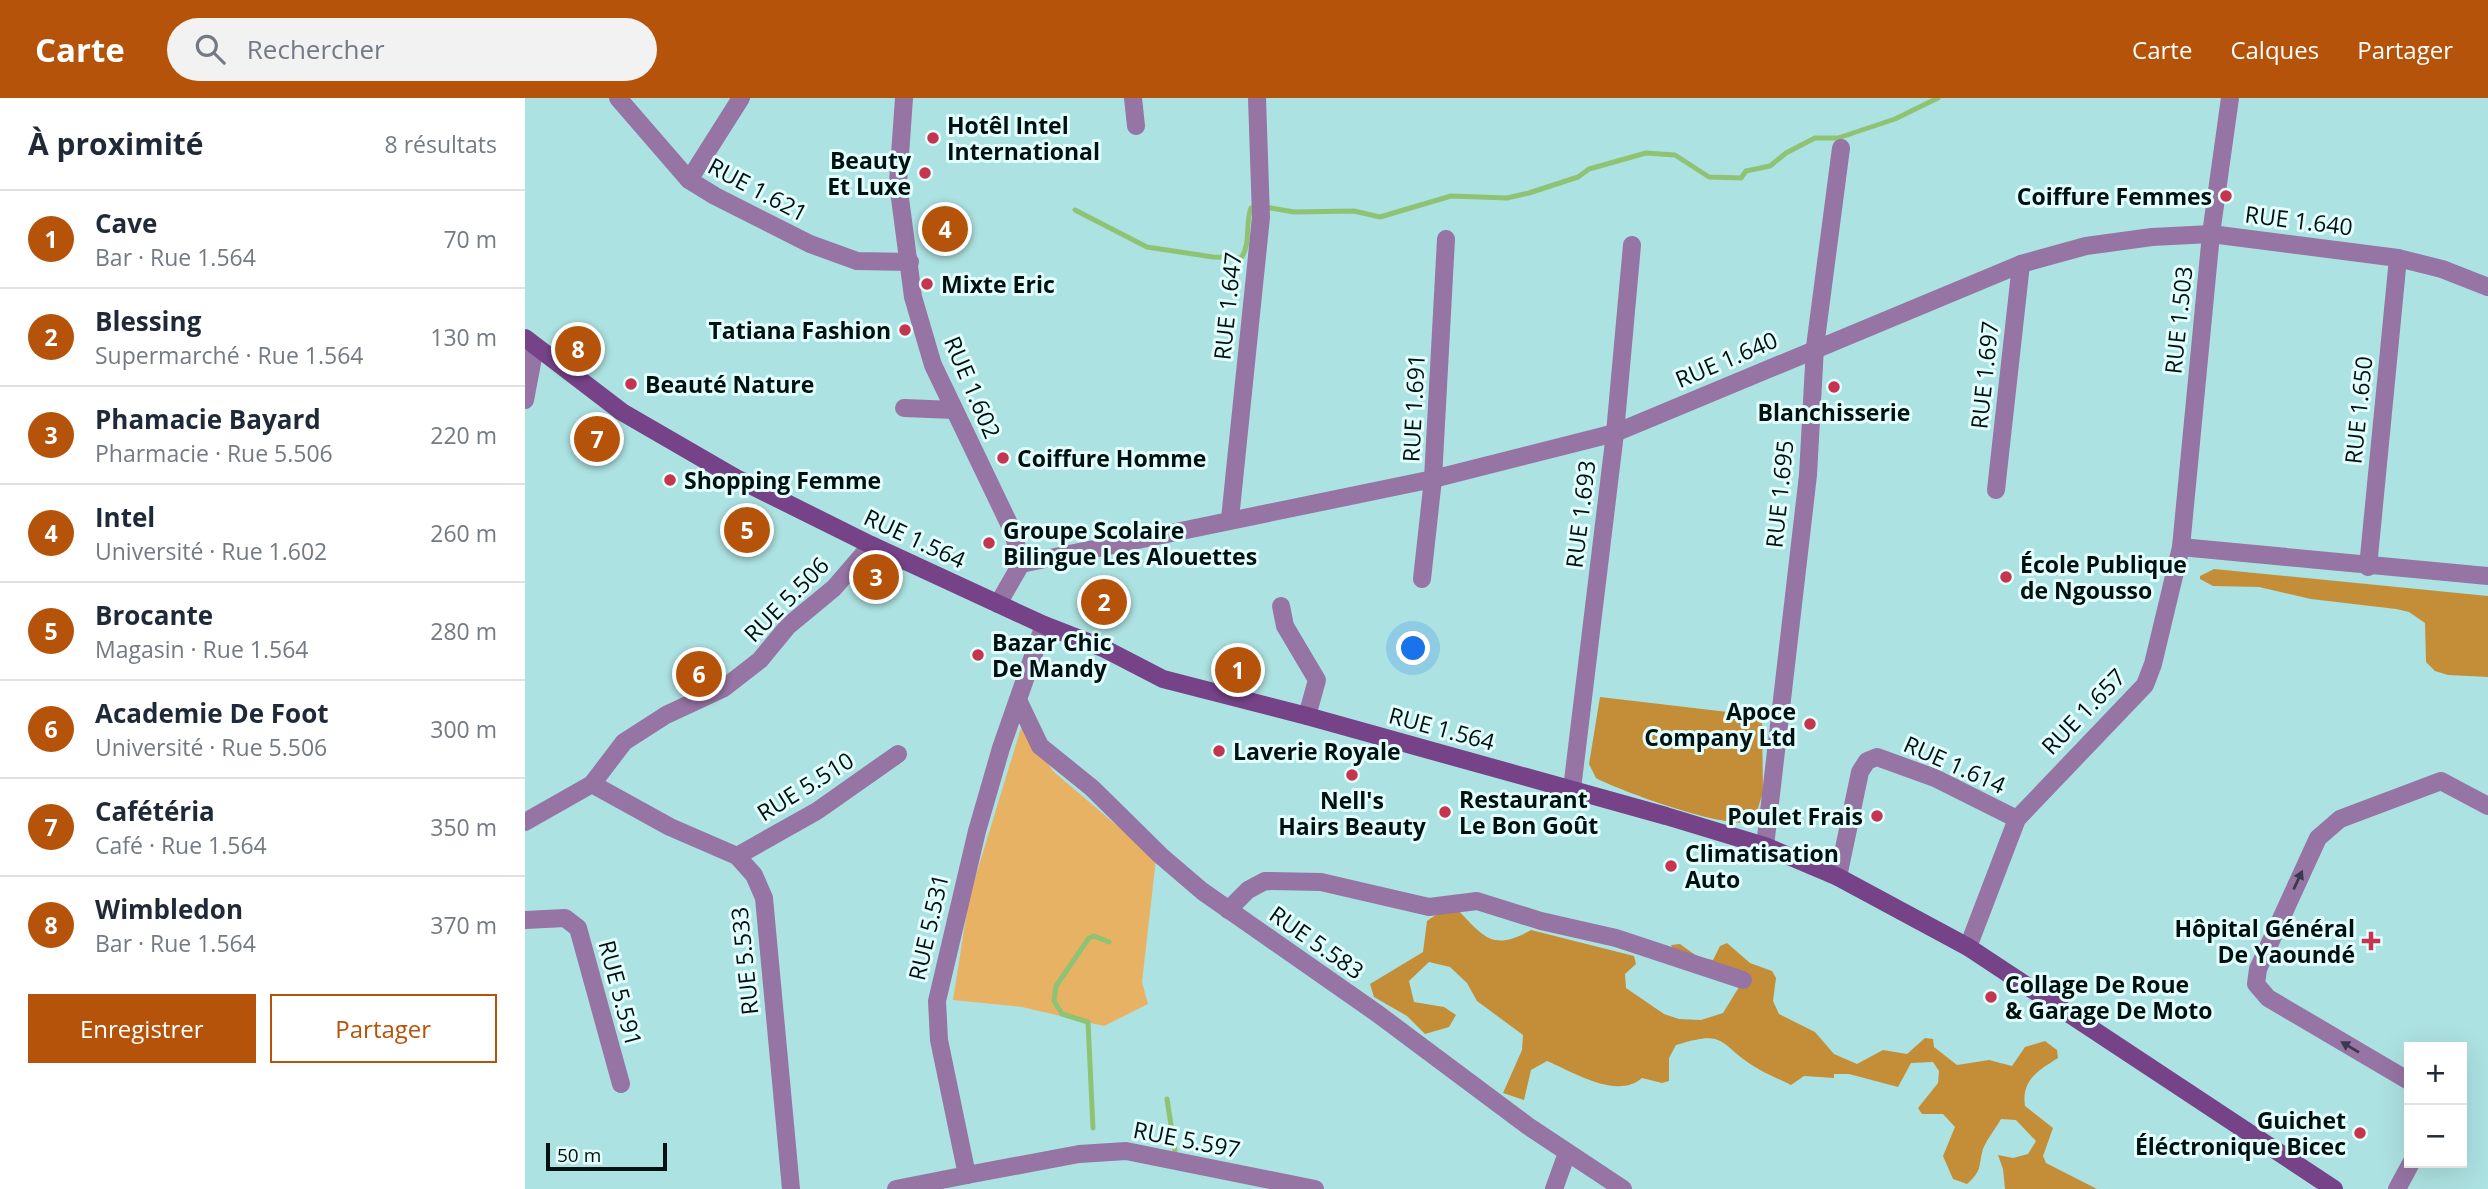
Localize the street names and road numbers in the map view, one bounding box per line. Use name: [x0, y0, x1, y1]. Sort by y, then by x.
street label: RUE 1.621: [703, 149, 813, 229]
street label: RUE 1.640: [2243, 198, 2355, 242]
street label: RUE 1.647: [1205, 250, 1249, 362]
street label: RUE 1.503: [2156, 264, 2200, 376]
street label: RUE 1.697: [1962, 319, 2006, 431]
street label: RUE 1.640: [1670, 323, 1782, 395]
street label: RUE 1.602: [937, 331, 1009, 443]
street label: RUE 1.691: [1394, 353, 1432, 463]
street label: RUE 1.650: [2336, 354, 2380, 466]
street label: RUE 1.695: [1757, 438, 1801, 550]
street label: RUE 1.693: [1558, 458, 1602, 570]
street label: RUE 1.564: [859, 501, 971, 575]
street label: RUE 5.506: [736, 549, 836, 649]
street label: RUE 1.657: [2034, 661, 2132, 761]
street label: RUE 1.564: [1386, 699, 1498, 757]
street label: RUE 1.614: [1899, 727, 2011, 801]
street label: RUE 5.510: [751, 744, 859, 828]
street label: RUE 5.531: [900, 871, 956, 983]
street label: RUE 5.583: [1263, 898, 1371, 986]
street label: RUE 5.533: [722, 905, 766, 1017]
street label: RUE 5.591: [592, 937, 650, 1049]
street label: RUE 5.597: [1131, 1113, 1243, 1165]

